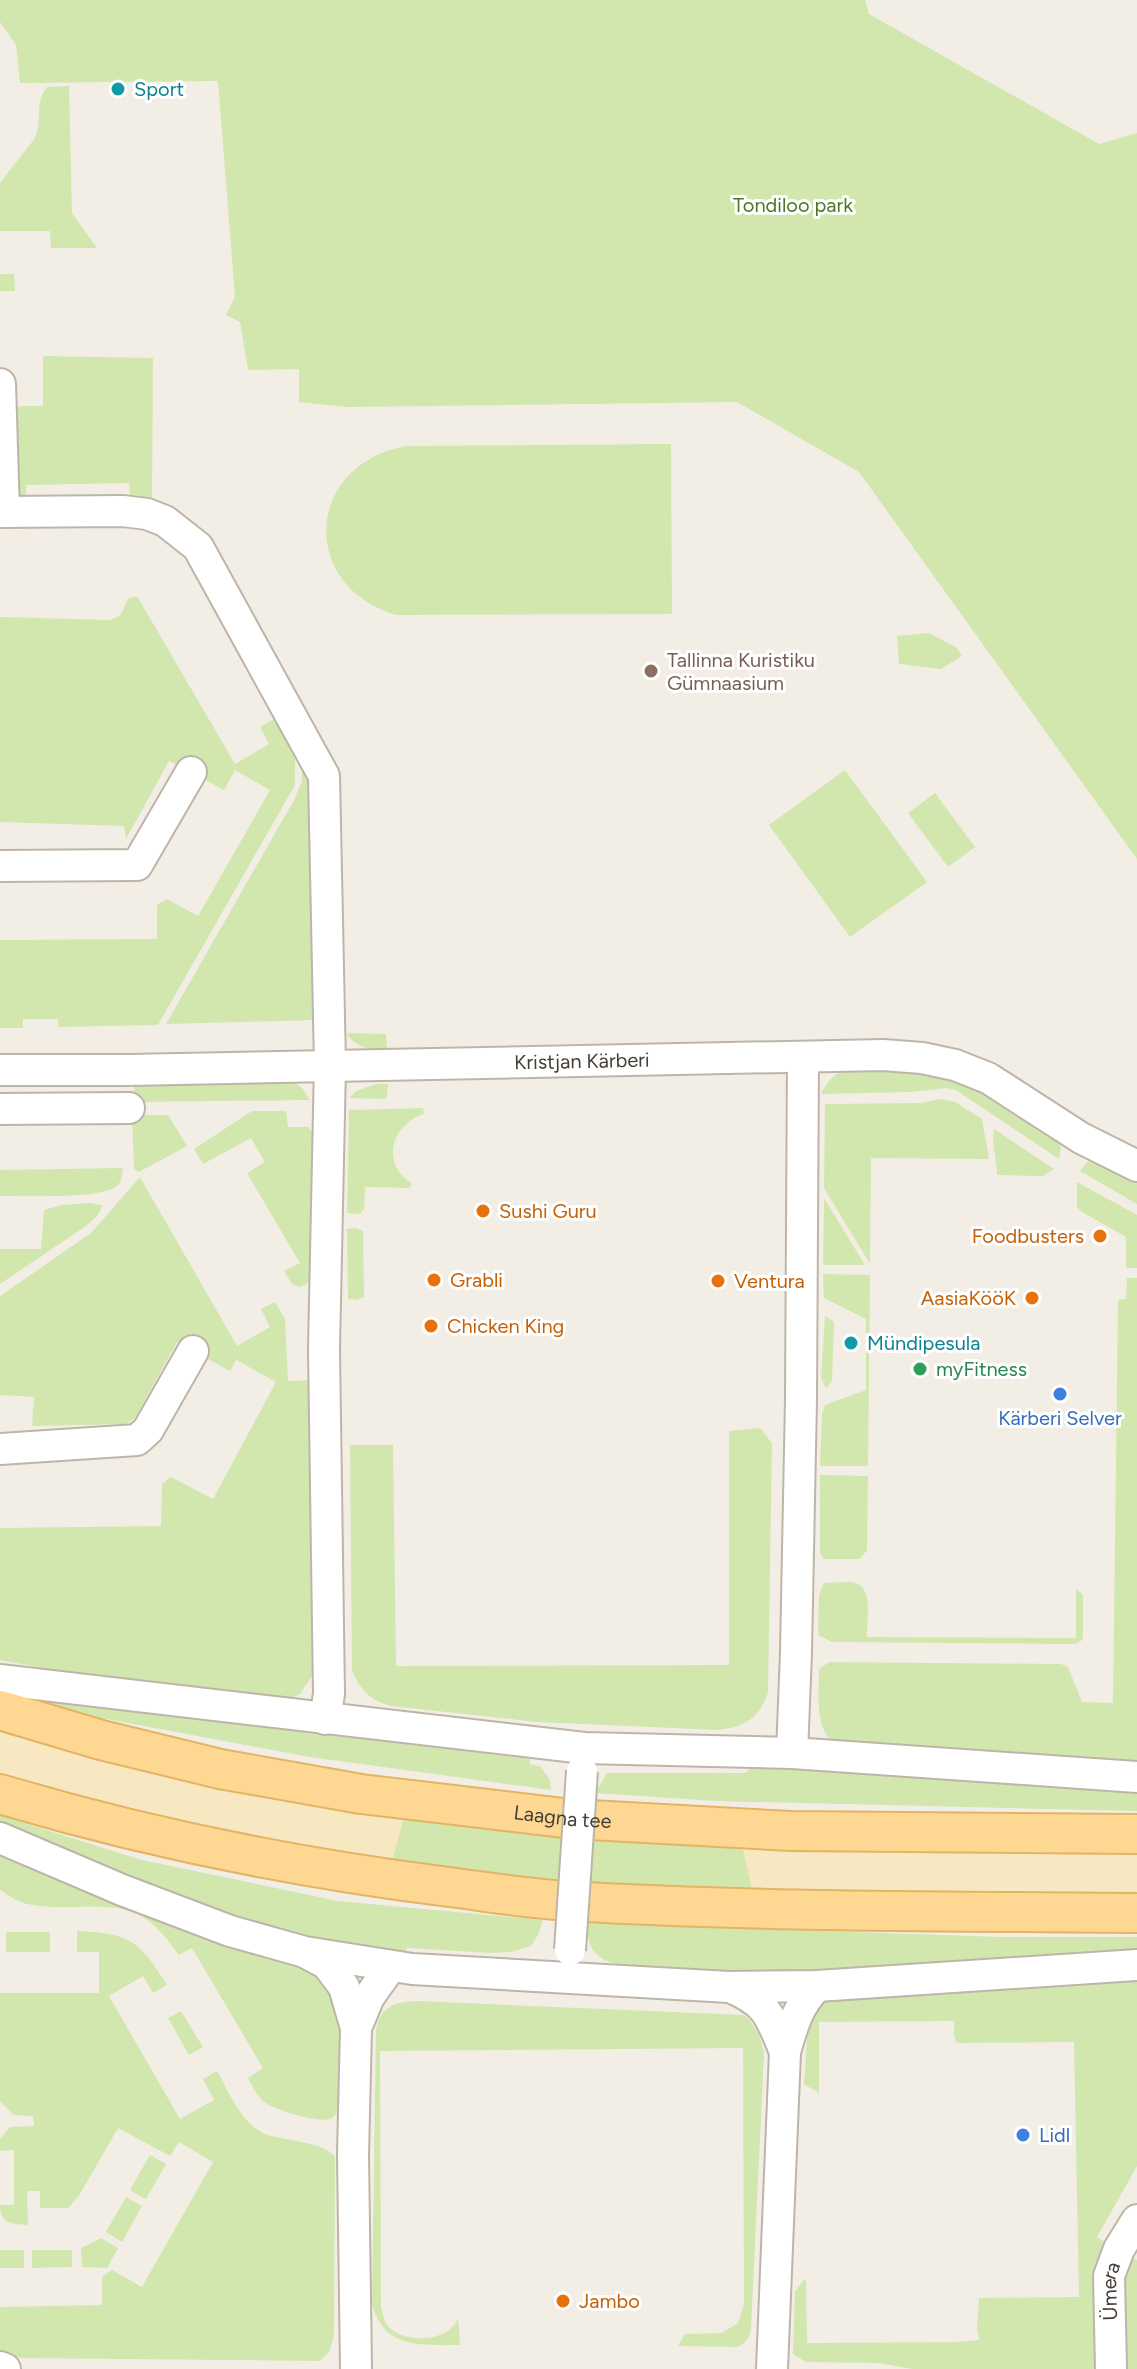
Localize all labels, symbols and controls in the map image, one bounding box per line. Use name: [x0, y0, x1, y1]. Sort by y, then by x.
place label: Sport: [134, 77, 184, 101]
marker: Sport: [109, 80, 127, 98]
park label: Tondiloo park: [733, 193, 853, 217]
place label: Tallinna Kuristiku Gümnaasium: [667, 648, 815, 695]
marker: Tallinna Kuristiku Gümnaasium: [642, 662, 660, 680]
street label: Kristjan Kärberi: [514, 1048, 650, 1074]
place label: Sushi Guru: [499, 1199, 597, 1223]
marker: Sushi Guru: [474, 1202, 492, 1220]
place label: Foodbusters: [972, 1224, 1084, 1248]
marker: Foodbusters: [1091, 1227, 1109, 1245]
place label: Grabli: [450, 1268, 503, 1292]
place label: Ventura: [734, 1269, 805, 1293]
marker: Grabli: [425, 1271, 443, 1289]
marker: Ventura: [709, 1272, 727, 1290]
place label: AasiaKööK: [921, 1286, 1017, 1310]
marker: AasiaKööK: [1023, 1289, 1041, 1307]
place label: Chicken King: [447, 1314, 564, 1338]
marker: Chicken King: [422, 1317, 440, 1335]
place label: Mündipesula: [867, 1331, 980, 1355]
marker: Mündipesula: [842, 1334, 860, 1352]
place label: myFitness: [936, 1357, 1027, 1381]
marker: myFitness: [911, 1360, 929, 1378]
marker: Kärberi Selver: [1051, 1385, 1069, 1403]
place label: Kärberi Selver: [998, 1406, 1122, 1430]
street label: Laagna tee: [512, 1800, 612, 1833]
place label: Lidl: [1039, 2123, 1070, 2147]
marker: Lidl: [1014, 2126, 1032, 2144]
street label: Ümera: [1097, 2258, 1125, 2321]
place label: Jambo: [579, 2289, 640, 2313]
marker: Jambo: [554, 2292, 572, 2310]

